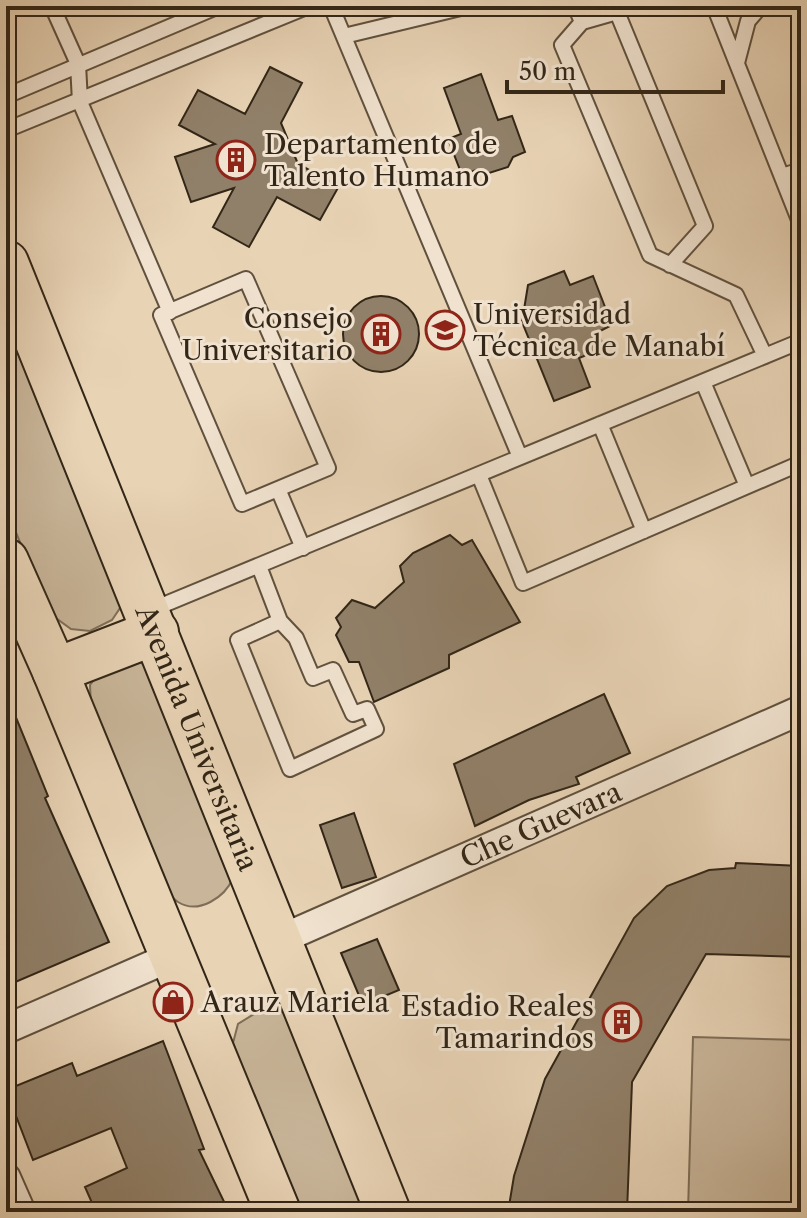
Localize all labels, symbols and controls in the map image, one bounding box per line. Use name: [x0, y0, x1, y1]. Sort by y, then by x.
scale bar: [507, 44, 723, 94]
text: 50 m: [519, 57, 576, 86]
place label: Departamento de Talento Humano: [264, 127, 497, 193]
building icon: Departamento de Talento Humano: [215, 139, 257, 181]
place label: Universidad Técnica de Manabí: [473, 297, 725, 363]
place label: Consejo Universitario: [182, 301, 353, 367]
school or university icon: Universidad Técnica de Manabí: [424, 309, 466, 351]
building icon: Consejo Universitario: [360, 313, 402, 355]
street label: Avenida Universitaria: [128, 599, 266, 876]
street label: Che Guevara: [455, 774, 627, 875]
shop icon: Arauz Mariela: [152, 981, 194, 1023]
place label: Arauz Mariela: [200, 985, 389, 1019]
place label: Estadio Reales Tamarindos: [401, 989, 594, 1055]
building icon: Estadio Reales Tamarindos: [601, 1001, 643, 1043]

